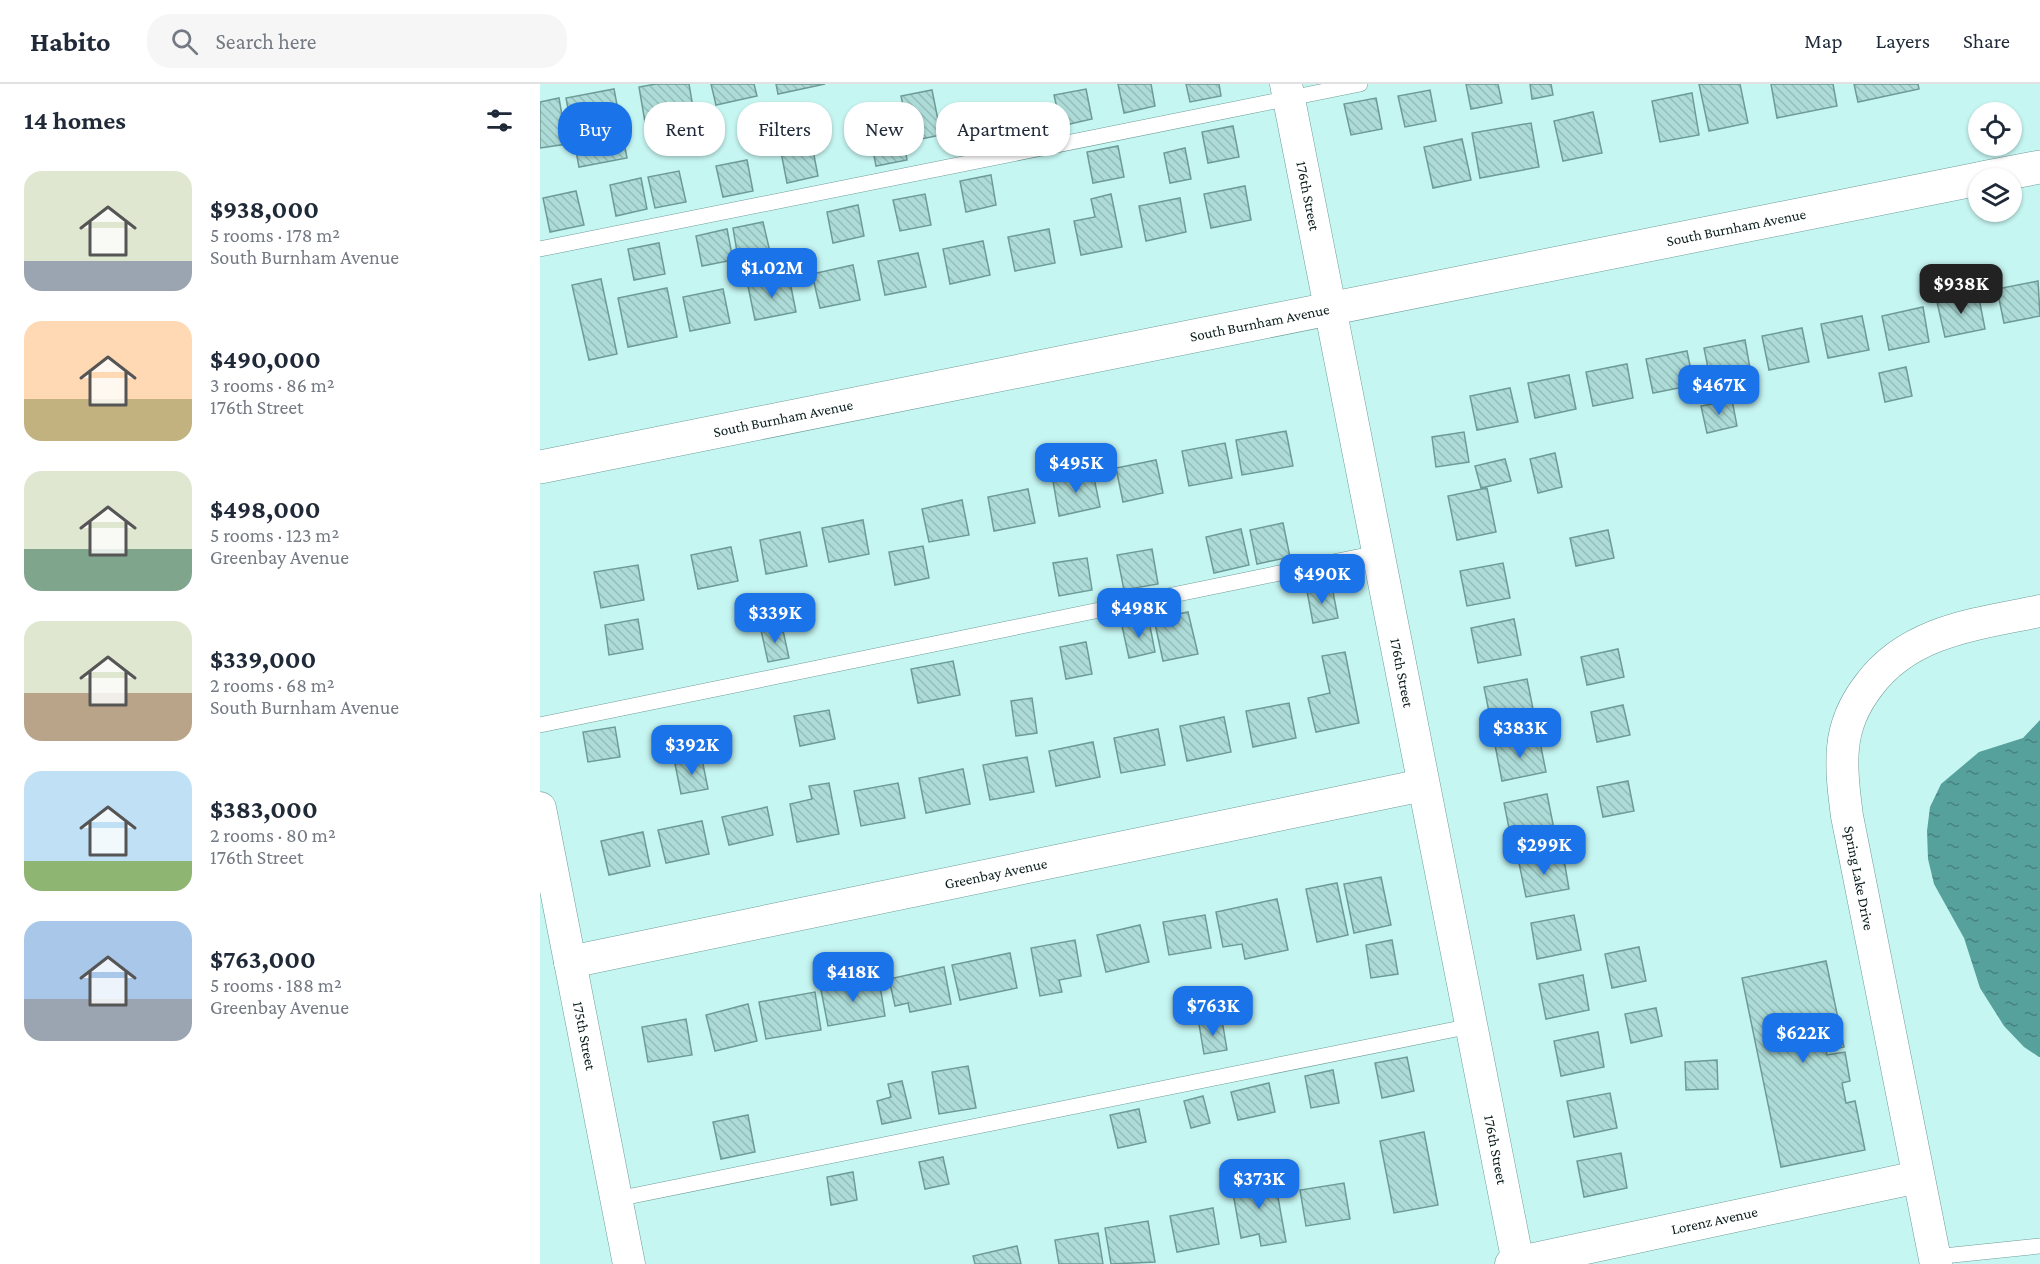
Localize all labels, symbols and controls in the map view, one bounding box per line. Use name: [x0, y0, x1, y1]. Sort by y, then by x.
search box: [147, 14, 567, 68]
icon: search: [168, 25, 201, 58]
text: Habito: [30, 26, 111, 57]
text: Search here: [216, 29, 317, 54]
text: Map: [1804, 29, 1843, 53]
text: Layers: [1876, 29, 1930, 53]
text: Share: [1963, 29, 2010, 53]
chip: Buy: [558, 102, 632, 156]
chip: Rent: [644, 102, 725, 156]
chip: Filters: [737, 102, 832, 156]
chip: New: [844, 102, 924, 156]
chip: Apartment: [936, 102, 1070, 156]
map controls: [1968, 102, 2022, 222]
button: locate: [1968, 102, 2022, 156]
icon: filters: [483, 104, 516, 137]
text: 14 homes: [24, 106, 126, 135]
street label: 176th Street: [1293, 160, 1323, 233]
button: layers: [1968, 168, 2022, 222]
icon: home: [72, 195, 144, 267]
text: $938,000: [210, 195, 319, 224]
street label: South Burnham Avenue: [1665, 206, 1808, 249]
text: 5 rooms · 178 m²: [210, 224, 340, 246]
text: South Burnham Avenue: [210, 246, 399, 268]
pin: $1.02M: [723, 248, 821, 299]
text: $1.02M: [741, 256, 803, 278]
pin: $938K: [1919, 264, 2003, 315]
text: $938K: [1934, 272, 1988, 294]
street label: South Burnham Avenue: [1189, 301, 1331, 345]
icon: home: [72, 345, 144, 417]
text: $490,000: [210, 345, 321, 374]
pin: $467K: [1677, 365, 1761, 416]
text: $467K: [1692, 373, 1746, 395]
text: 3 rooms · 86 m²: [210, 374, 335, 396]
text: 176th Street: [210, 396, 304, 418]
street label: South Burnham Avenue: [712, 396, 855, 440]
pin: $495K: [1034, 443, 1118, 494]
text: $495K: [1049, 451, 1103, 473]
icon: home: [72, 495, 144, 567]
text: $498,000: [210, 495, 321, 524]
text: 5 rooms · 123 m²: [210, 524, 339, 546]
text: Greenbay Avenue: [210, 546, 349, 568]
pin: $490K: [1280, 554, 1364, 605]
text: $490K: [1294, 562, 1350, 584]
pin: $498K: [1097, 588, 1181, 639]
pin: $339K: [733, 593, 817, 644]
text: $498K: [1111, 596, 1167, 618]
text: $339K: [748, 601, 802, 623]
street label: 176th Street: [1387, 637, 1417, 710]
icon: home: [72, 645, 144, 717]
text: $339,000: [210, 645, 316, 674]
text: 2 rooms · 68 m²: [210, 674, 335, 696]
text: South Burnham Avenue: [210, 696, 399, 718]
pin: $383K: [1478, 708, 1562, 759]
text: $383K: [1493, 716, 1547, 738]
pin: $392K: [650, 725, 734, 776]
text: $392K: [665, 733, 719, 755]
icon: home: [72, 795, 144, 867]
text: $383,000: [210, 795, 318, 824]
text: 2 rooms · 80 m²: [210, 824, 336, 846]
pin: $299K: [1502, 825, 1586, 876]
street label: Spring Lake Drive: [1840, 825, 1877, 932]
text: $299K: [1517, 833, 1571, 855]
text: 176th Street: [210, 846, 304, 868]
street label: Greenbay Avenue: [943, 855, 1049, 892]
icon: home: [72, 945, 144, 1017]
text: $763,000: [210, 945, 316, 974]
pin: $418K: [811, 952, 895, 1003]
text: $418K: [827, 960, 879, 982]
text: 5 rooms · 188 m²: [210, 974, 342, 996]
pin: $763K: [1171, 986, 1255, 1037]
text: $763K: [1187, 994, 1239, 1016]
text: Greenbay Avenue: [210, 996, 349, 1018]
street label: 175th Street: [570, 1000, 599, 1073]
pin: $622K: [1761, 1013, 1845, 1064]
text: $622K: [1776, 1021, 1830, 1043]
street label: 176th Street: [1481, 1114, 1511, 1187]
pin: $373K: [1217, 1159, 1301, 1210]
text: $373K: [1233, 1167, 1285, 1189]
street label: Lorenz Avenue: [1670, 1203, 1760, 1238]

